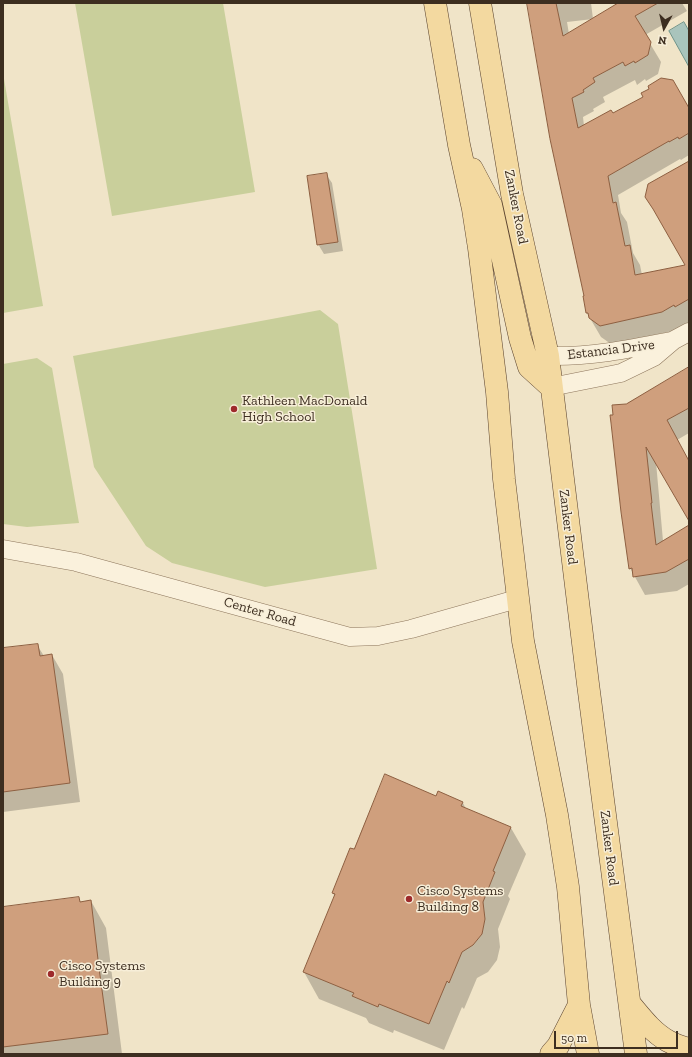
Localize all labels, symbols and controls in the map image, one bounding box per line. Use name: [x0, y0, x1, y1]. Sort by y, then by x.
north arrow: [644, 8, 684, 48]
text: N: [657, 33, 667, 47]
street label: Zanker Road: [501, 168, 531, 246]
street label: Estancia Drive: [566, 336, 656, 364]
place label: Kathleen MacDonald High School: [242, 393, 367, 426]
marker: Kathleen MacDonald High School: [229, 404, 239, 414]
street label: Zanker Road: [555, 488, 581, 566]
street label: Center Road: [222, 594, 298, 630]
street label: Zanker Road: [596, 809, 622, 887]
place label: Cisco Systems Building 8: [417, 883, 503, 916]
marker: Cisco Systems Building 8: [404, 894, 414, 904]
place label: Cisco Systems Building 9: [59, 958, 145, 990]
marker: Cisco Systems Building 9: [46, 969, 56, 979]
scale bar: [556, 1023, 680, 1049]
text: 50 m: [561, 1031, 587, 1045]

